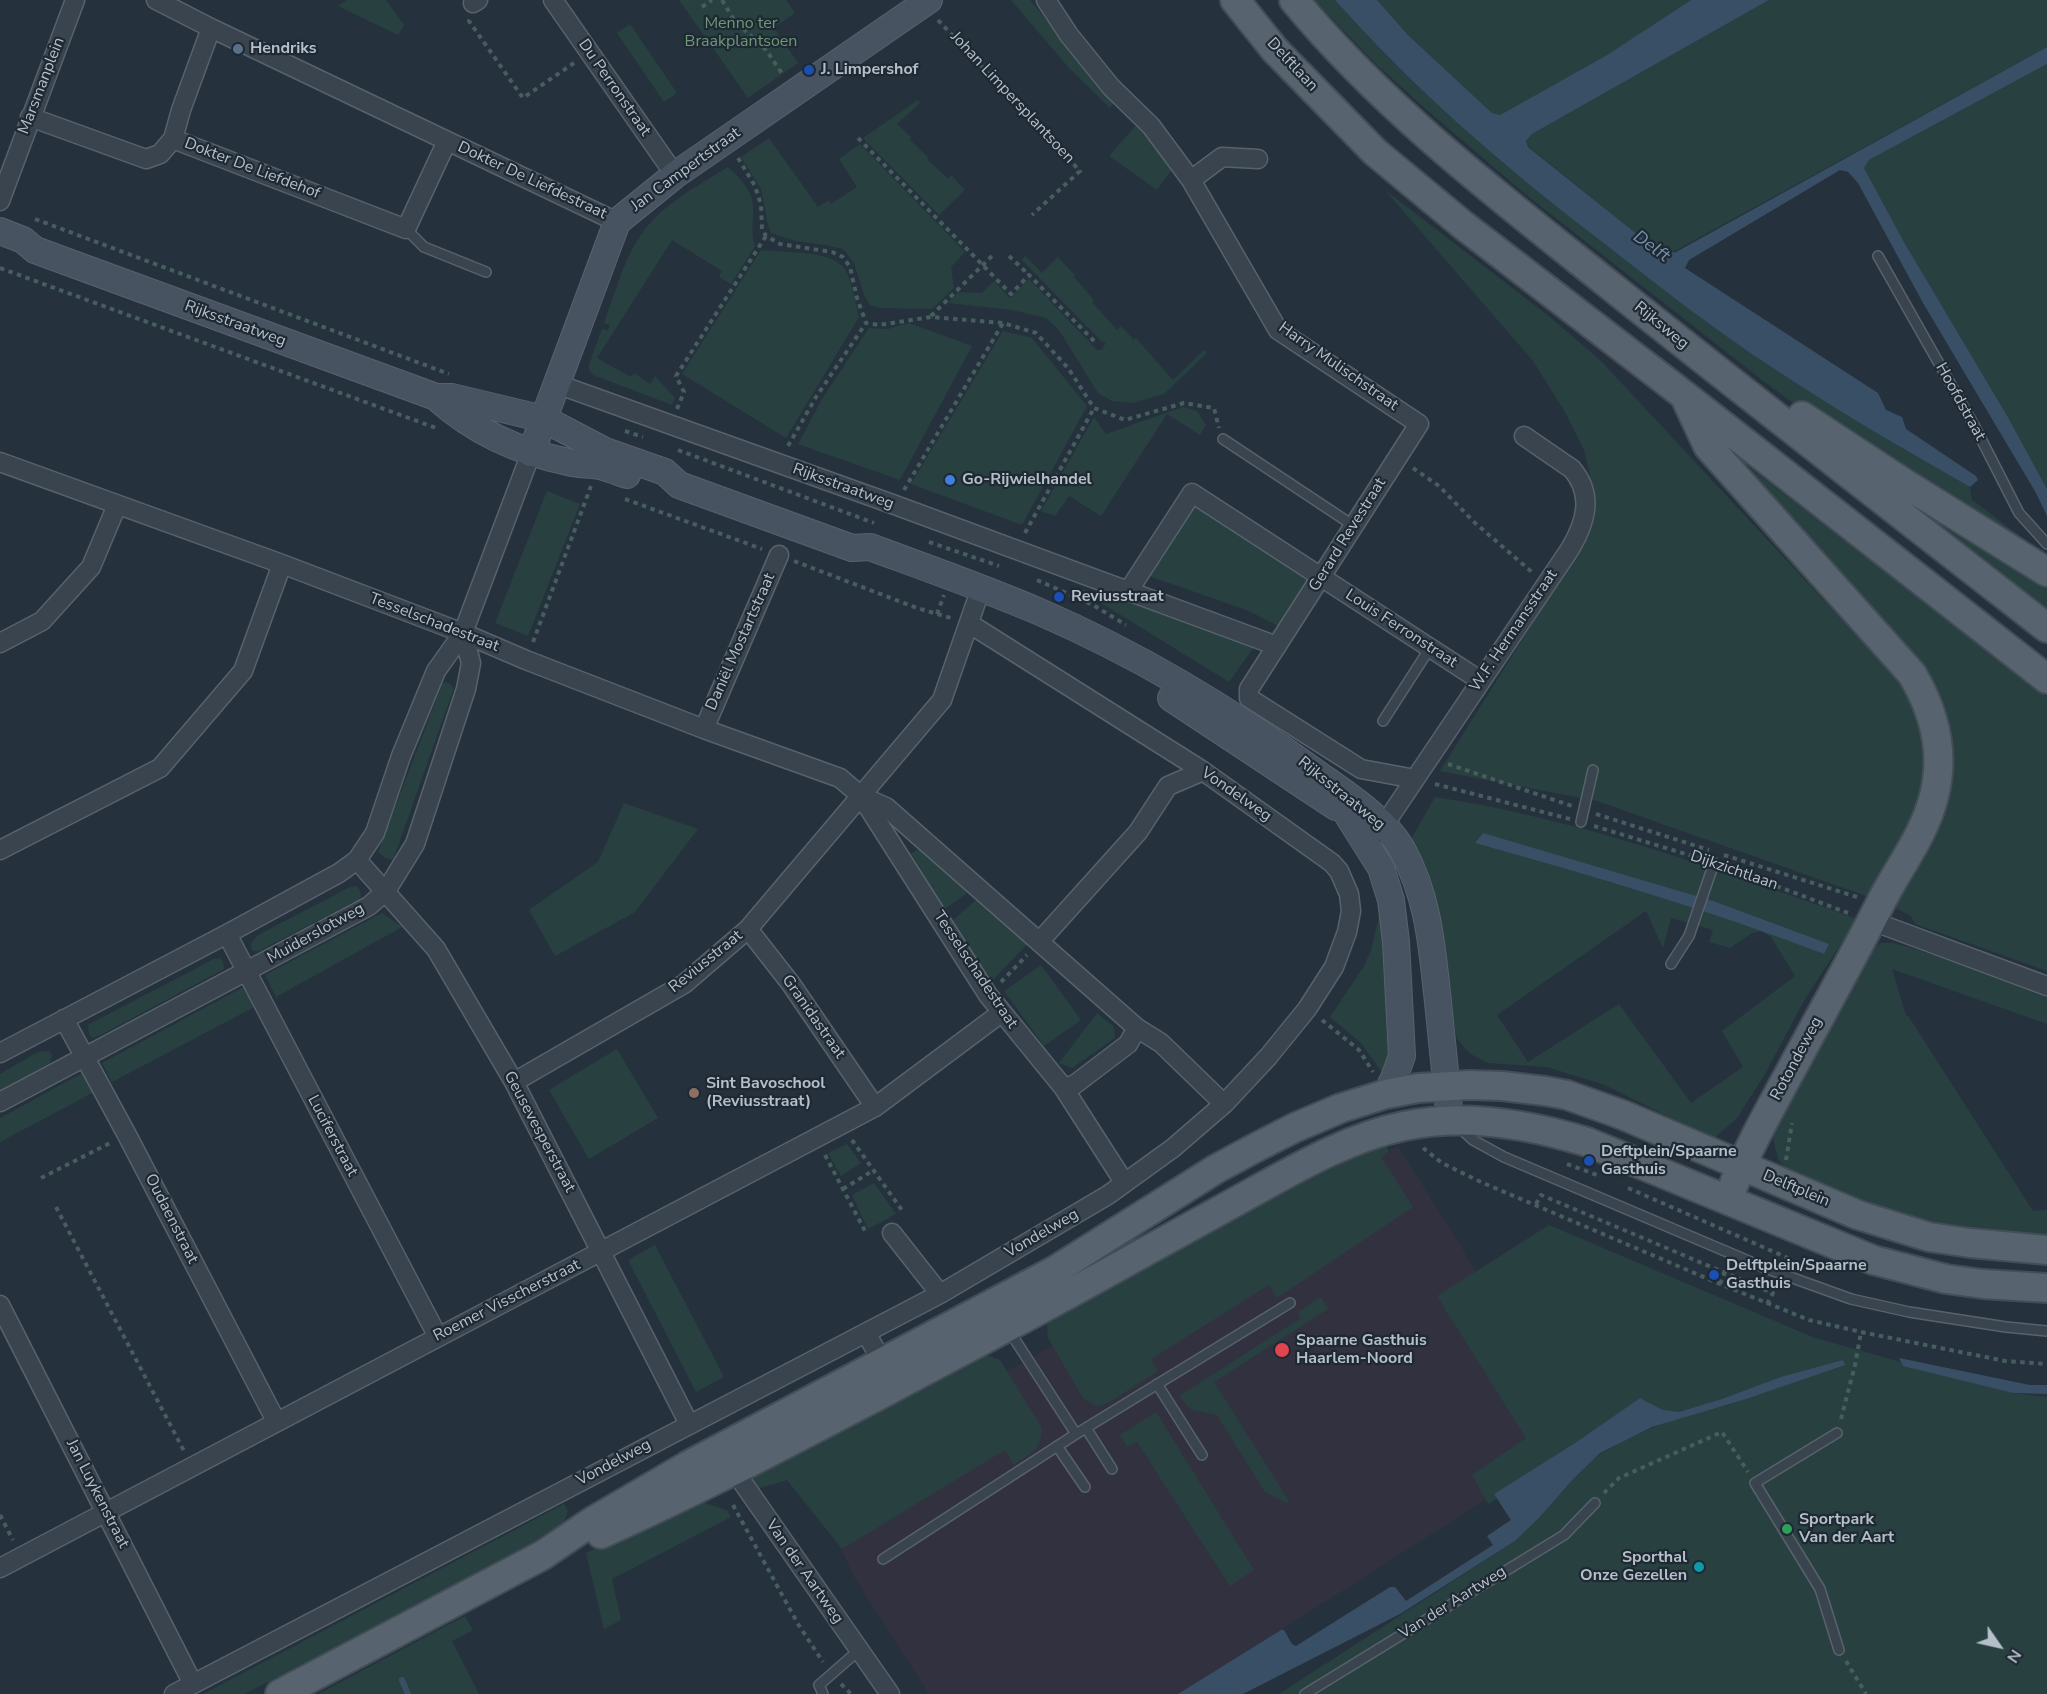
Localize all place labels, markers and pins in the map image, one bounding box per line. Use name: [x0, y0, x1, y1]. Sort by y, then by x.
place label: Hendriks: [250, 39, 317, 59]
marker: Hendriks: [231, 42, 245, 56]
place label: J. Limpershof: [821, 60, 918, 80]
marker: J. Limpershof: [802, 63, 816, 77]
place label: Go-Rijwielhandel: [962, 470, 1092, 490]
marker: Go-Rijwielhandel: [943, 473, 957, 487]
place label: Reviusstraat: [1071, 587, 1164, 607]
marker: Reviusstraat: [1052, 590, 1066, 604]
place label: Sint Bavoschool (Reviusstraat): [706, 1074, 825, 1112]
marker: Sint Bavoschool (Reviusstraat): [687, 1086, 701, 1100]
place label: Deftplein/Spaarne Gasthuis: [1601, 1142, 1737, 1180]
marker: Deftplein/Spaarne Gasthuis: [1582, 1154, 1596, 1168]
place label: Delftplein/Spaarne Gasthuis: [1726, 1256, 1867, 1294]
marker: Delftplein/Spaarne Gasthuis: [1707, 1268, 1721, 1282]
place label: Spaarne Gasthuis Haarlem-Noord: [1296, 1331, 1427, 1369]
marker: Spaarne Gasthuis Haarlem-Noord: [1273, 1341, 1291, 1359]
place label: Sportpark Van der Aart: [1799, 1510, 1894, 1548]
marker: Sportpark Van der Aart: [1780, 1522, 1794, 1536]
place label: Sporthal Onze Gezellen: [1580, 1548, 1687, 1586]
marker: Sporthal Onze Gezellen: [1692, 1560, 1706, 1574]

